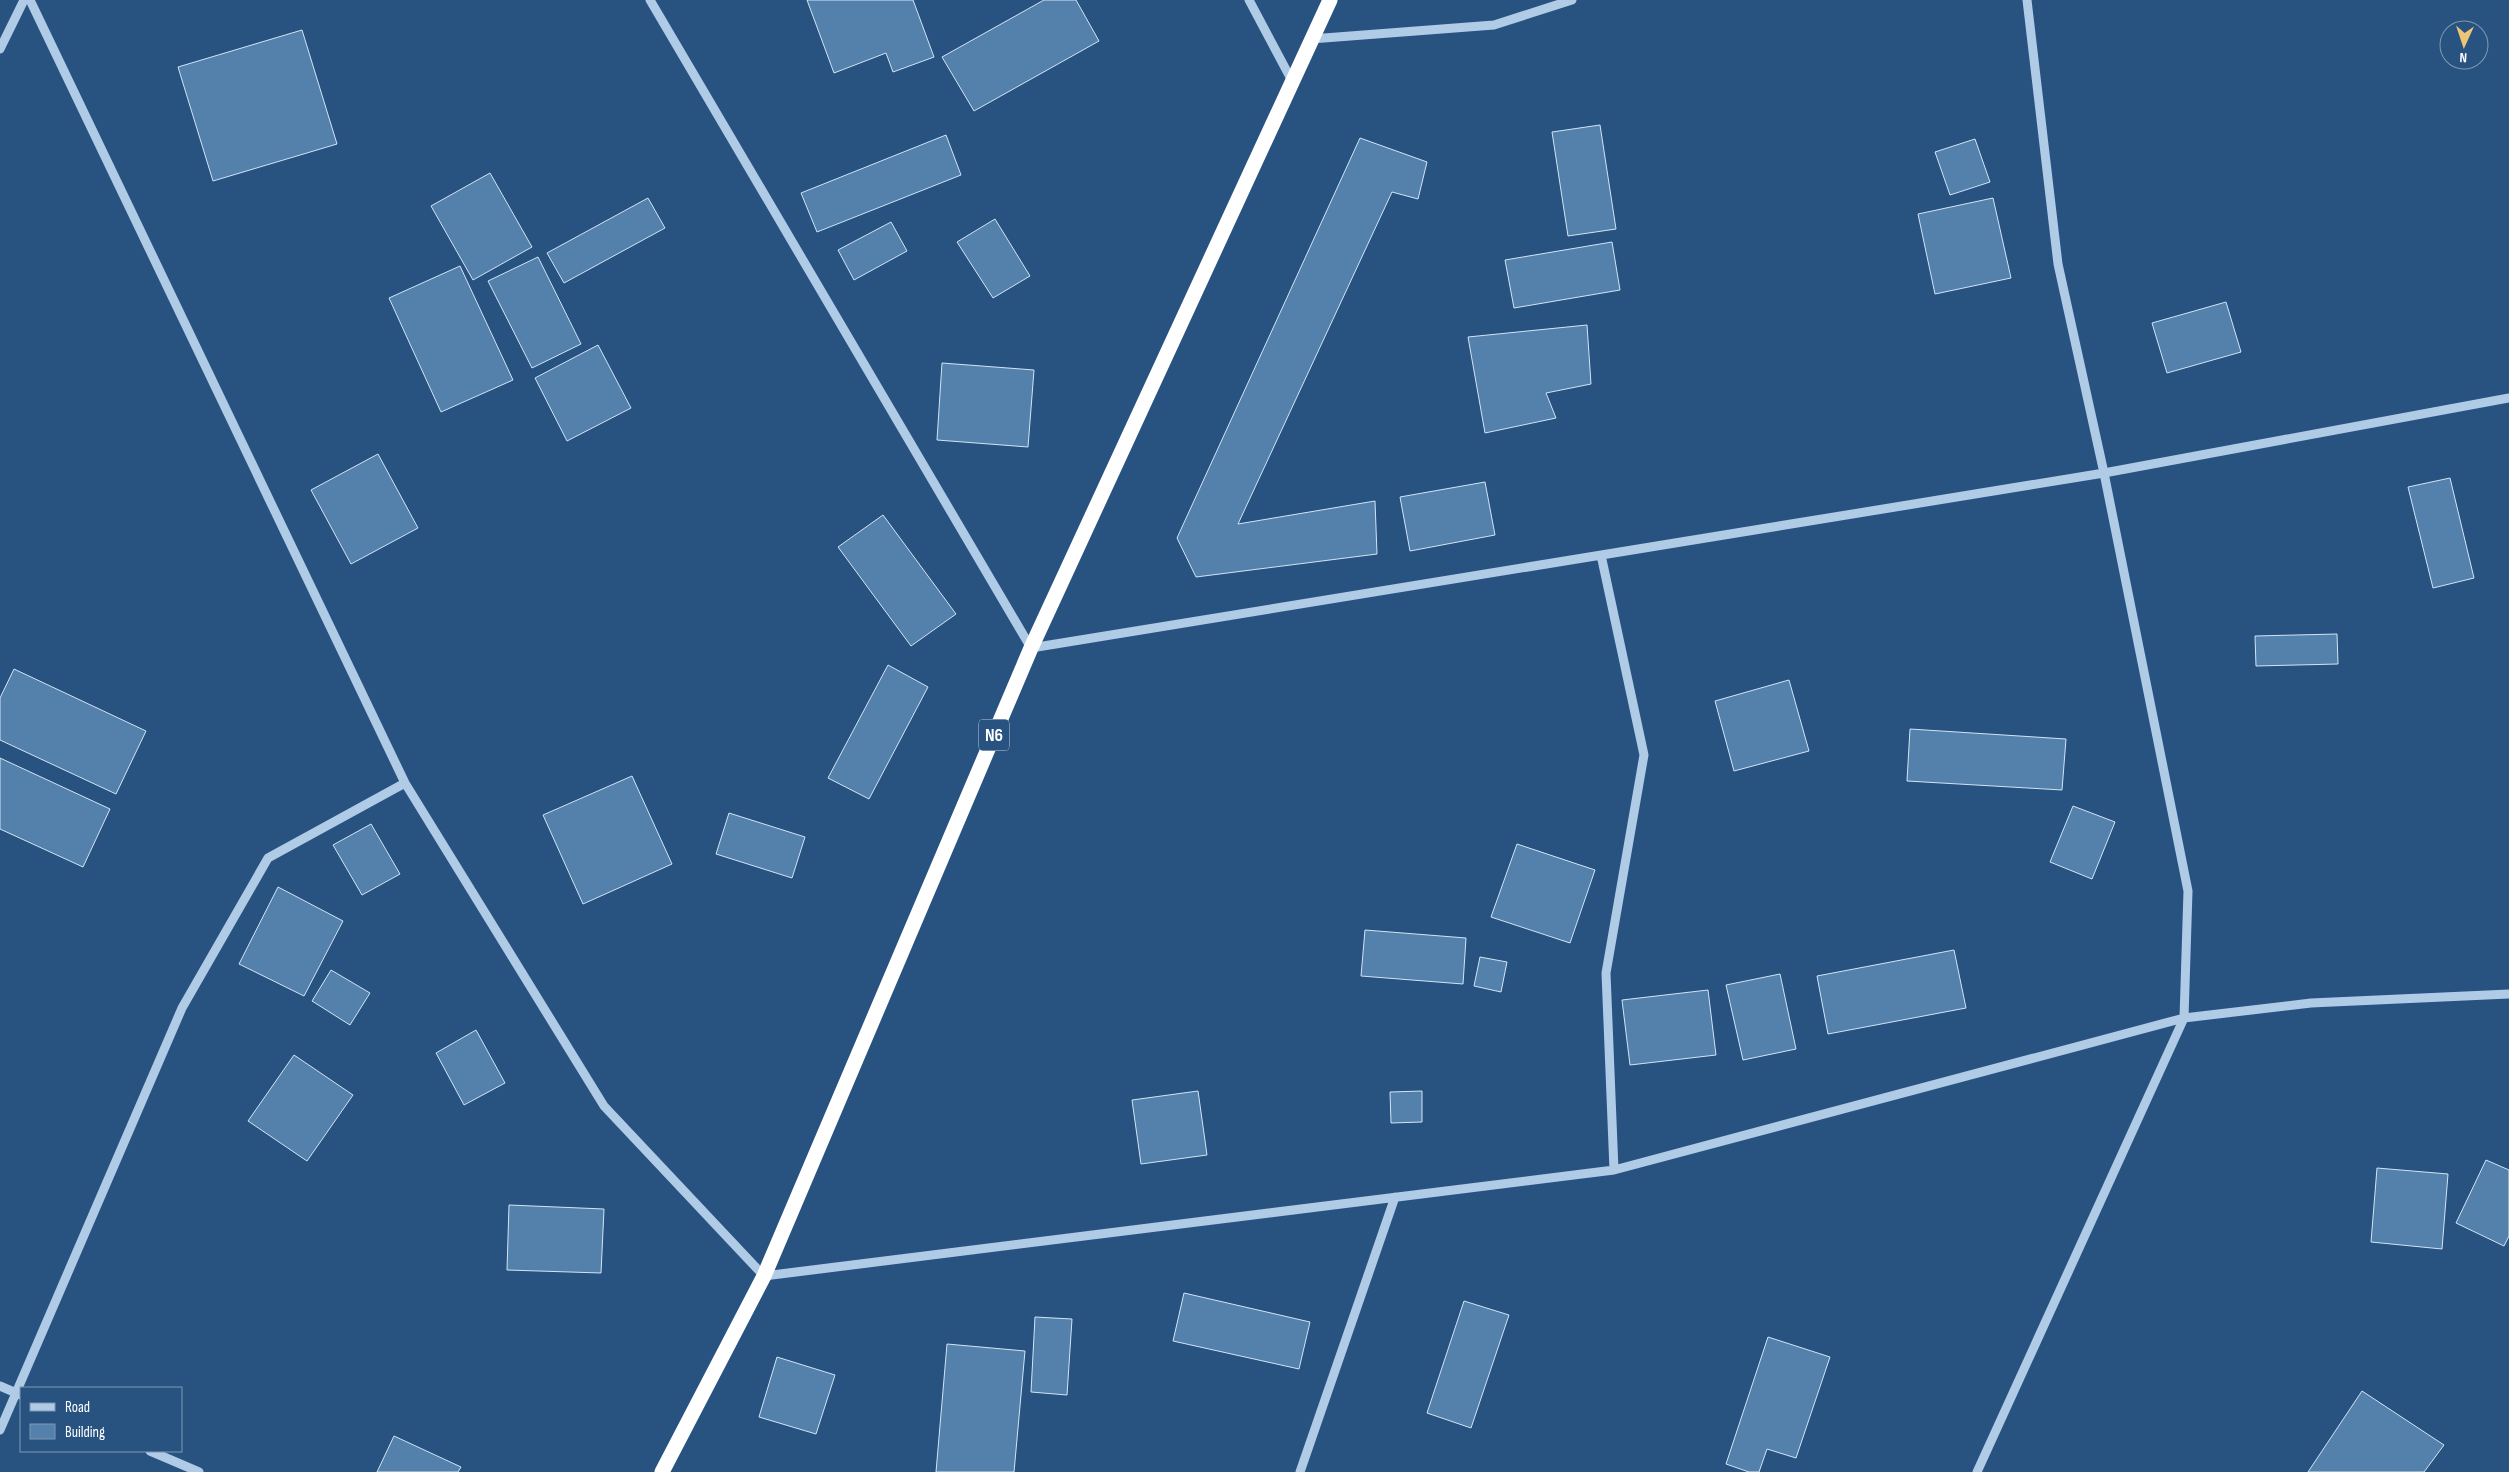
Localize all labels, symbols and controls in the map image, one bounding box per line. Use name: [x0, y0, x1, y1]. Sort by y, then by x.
north arrow: [2439, 20, 2489, 70]
text: N: [2459, 49, 2468, 66]
road number: N6: [979, 720, 1009, 750]
legend: [20, 1387, 182, 1452]
text: Road: [65, 1398, 90, 1417]
text: Building: [65, 1423, 105, 1442]

